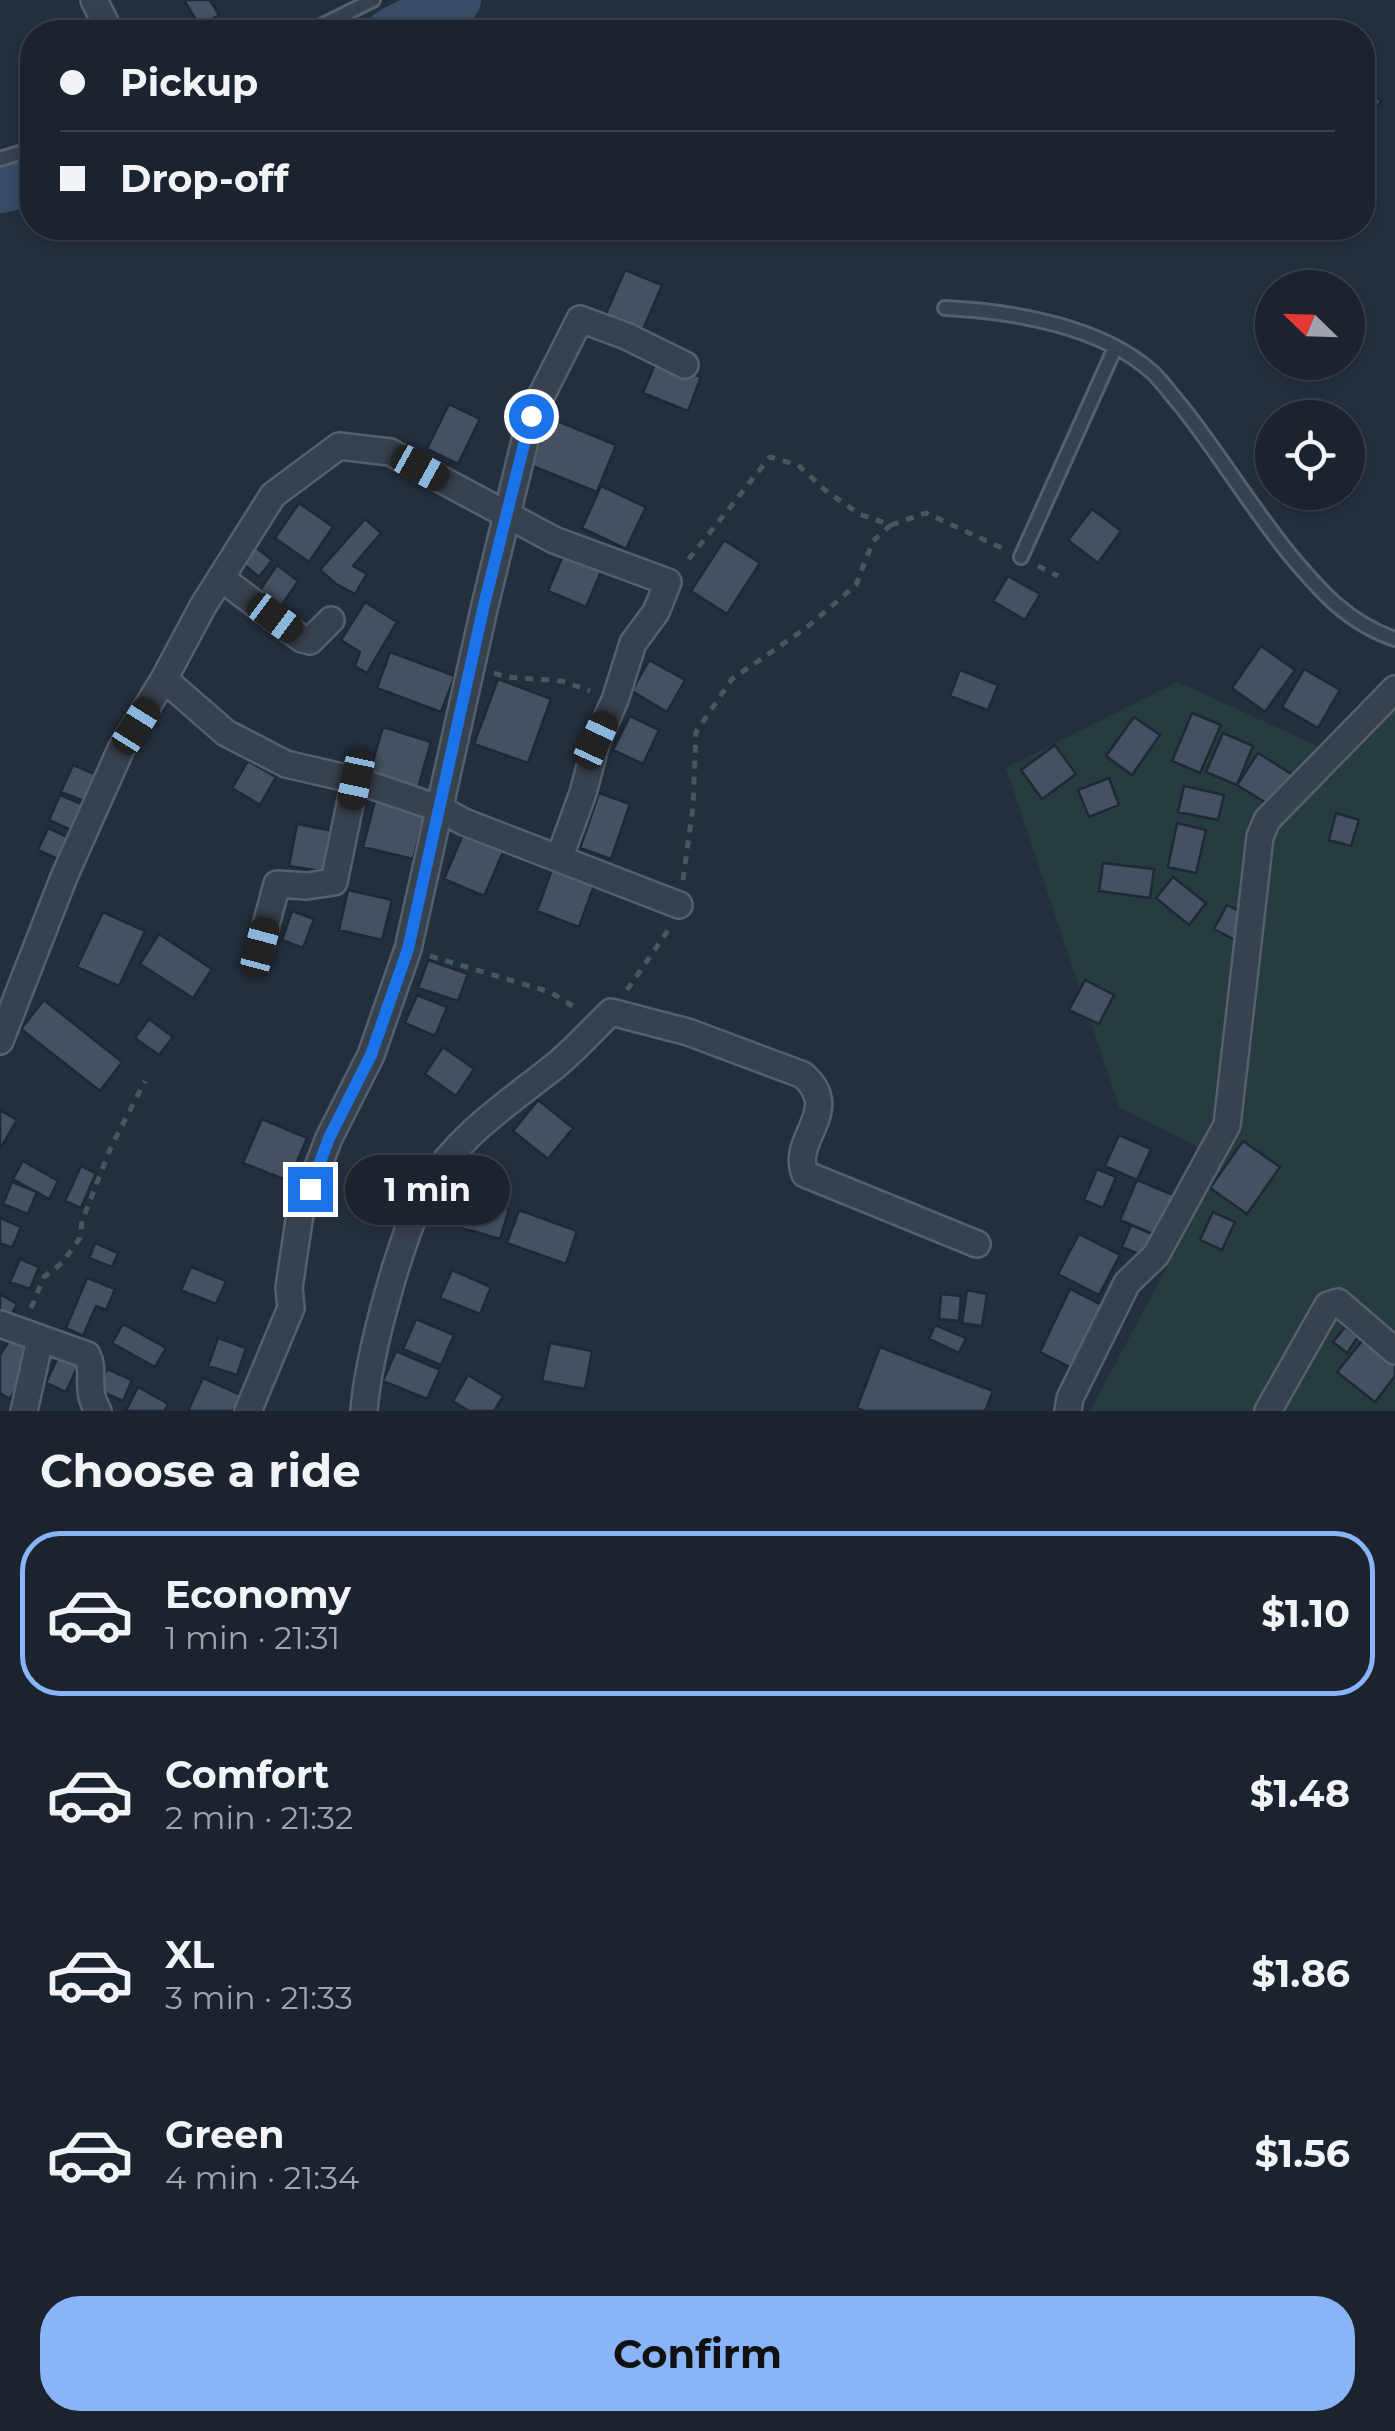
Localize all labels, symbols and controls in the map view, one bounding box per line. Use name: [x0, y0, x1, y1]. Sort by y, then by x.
text: Pickup: [120, 59, 258, 106]
text: Drop-off: [120, 155, 289, 202]
north arrow: [1255, 270, 1365, 380]
map controls: [1255, 270, 1365, 510]
route start: [509, 394, 554, 439]
button: locate: [1255, 400, 1365, 510]
car: [386, 440, 454, 496]
car: [242, 588, 308, 648]
car: [107, 693, 165, 759]
car: [570, 706, 622, 774]
car: [335, 748, 377, 812]
car: [238, 914, 282, 980]
callout: 1 min: [345, 1154, 510, 1224]
route end: [288, 1167, 333, 1212]
text: 1 min: [384, 1170, 471, 1209]
text: Choose a ride: [40, 1443, 361, 1498]
icon: car: [45, 1569, 135, 1659]
text: Economy: [165, 1571, 351, 1618]
text: $1.10: [1261, 1590, 1350, 1637]
text: 1 min · 21:31: [165, 1618, 340, 1657]
icon: car: [45, 1749, 135, 1839]
text: Comfort: [165, 1751, 329, 1798]
text: $1.48: [1250, 1770, 1350, 1817]
text: 2 min · 21:32: [165, 1798, 353, 1837]
icon: car: [45, 1929, 135, 2019]
text: XL: [165, 1931, 214, 1978]
text: $1.86: [1252, 1950, 1350, 1997]
text: 3 min · 21:33: [165, 1978, 353, 2017]
icon: car: [45, 2109, 135, 2199]
text: Green: [165, 2111, 285, 2158]
text: $1.56: [1254, 2130, 1350, 2177]
text: 4 min · 21:34: [165, 2158, 359, 2197]
button: Confirm: [40, 2296, 1355, 2411]

